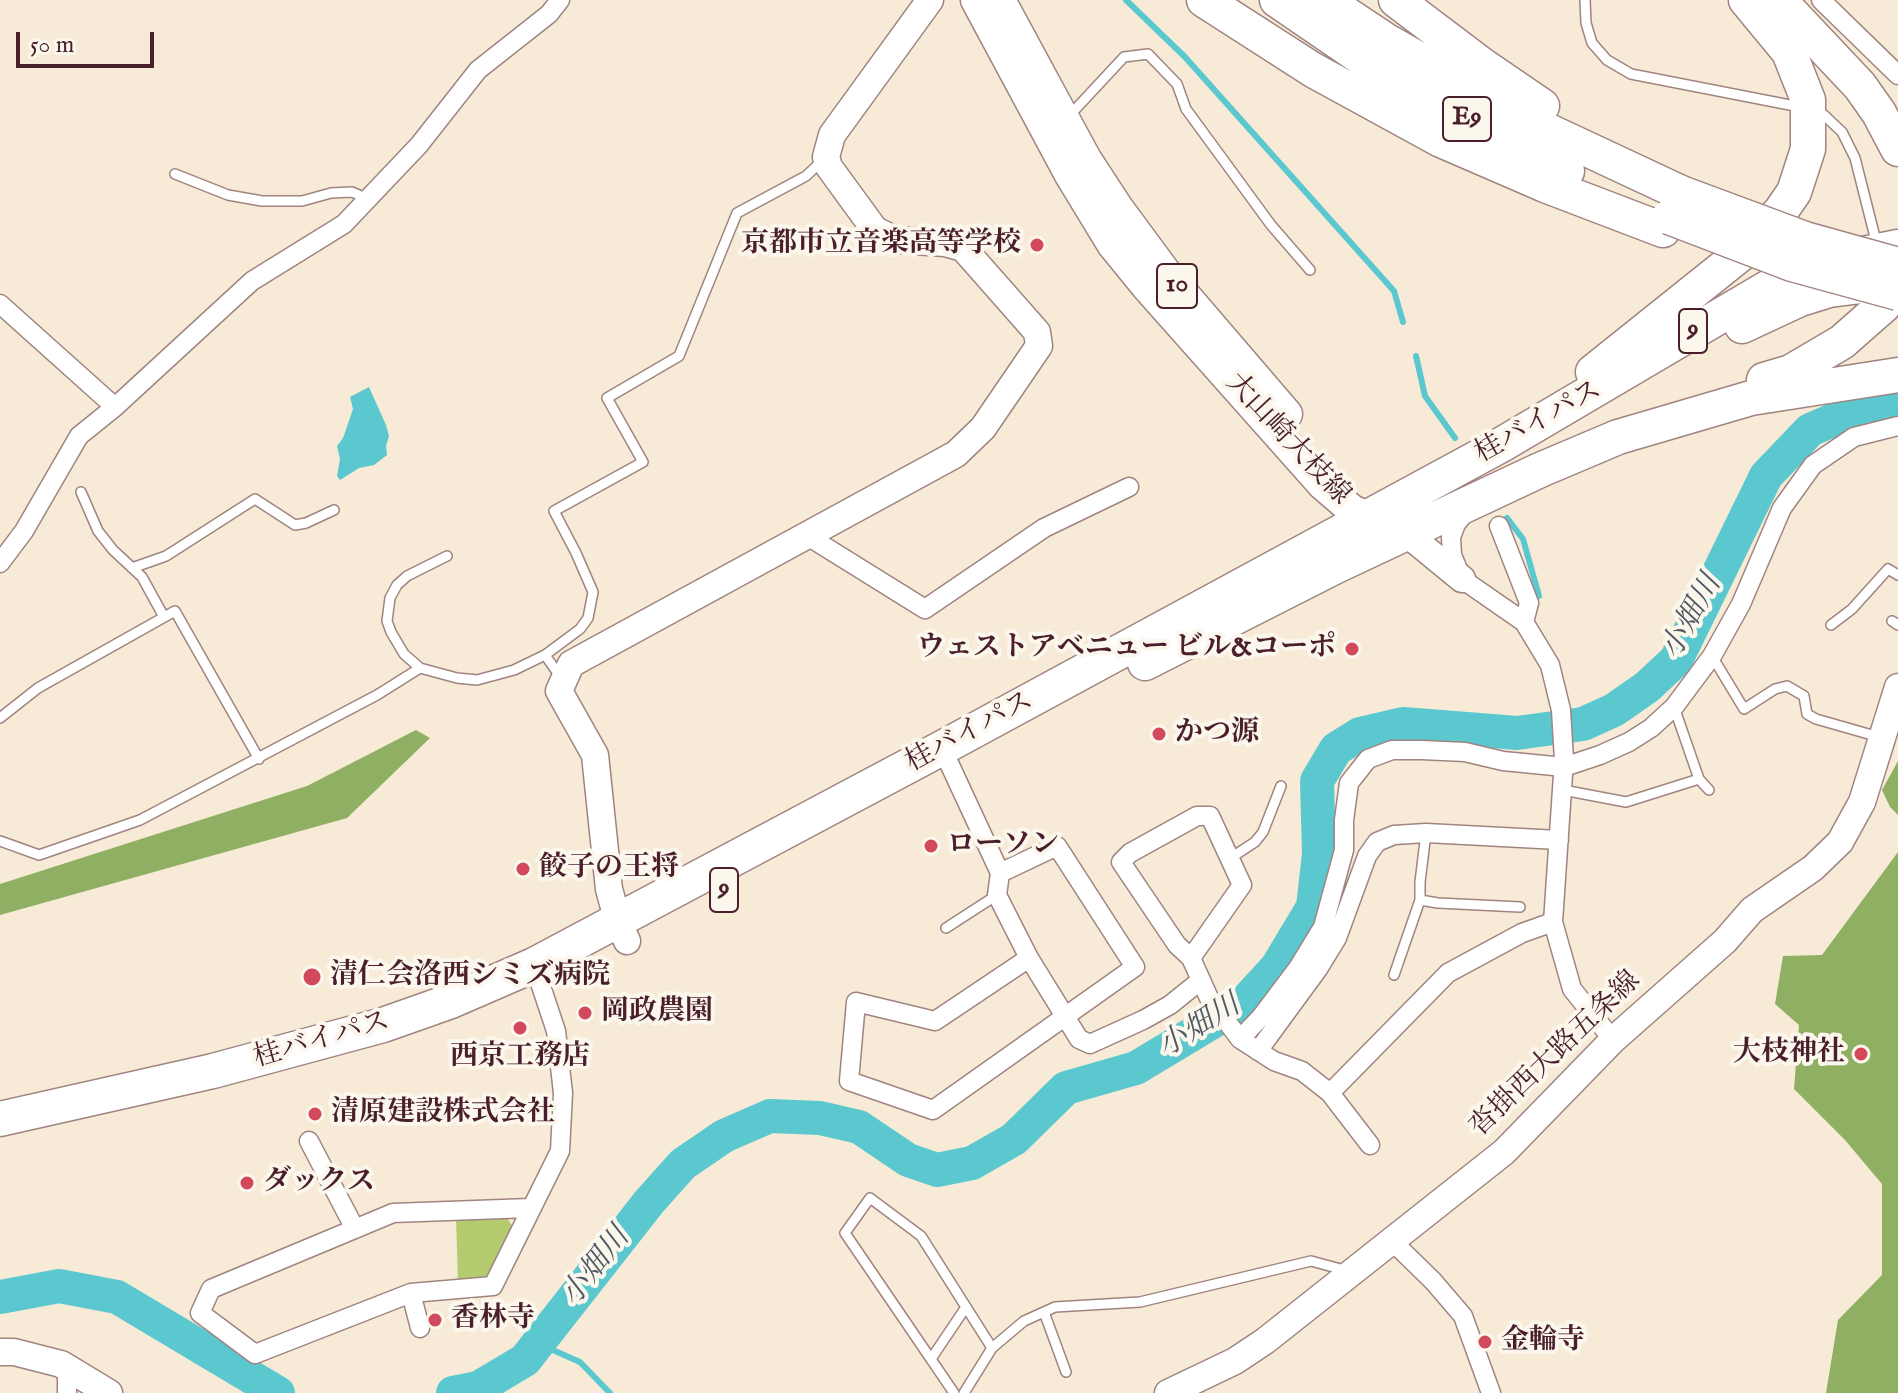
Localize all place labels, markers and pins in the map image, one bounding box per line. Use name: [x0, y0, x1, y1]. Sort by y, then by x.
place label: 京都市立音楽高等学校: [741, 228, 1021, 262]
marker: 京都市立音楽高等学校: [1028, 236, 1046, 254]
place label: ウェストアベニュー ビル&コーポ: [917, 632, 1336, 666]
marker: ウェストアベニュー ビル&コーポ: [1343, 640, 1361, 658]
place label: かつ源: [1175, 717, 1259, 751]
marker: かつ源: [1150, 725, 1168, 743]
place label: ローソン: [947, 829, 1059, 863]
marker: ローソン: [922, 837, 940, 855]
place label: 餃子の王将: [539, 852, 679, 886]
marker: 餃子の王将: [514, 860, 532, 878]
place label: 清仁会洛西シミズ病院: [330, 960, 610, 994]
marker: 清仁会洛西シミズ病院: [301, 966, 323, 988]
place label: 岡政農園: [601, 996, 713, 1030]
marker: 岡政農園: [576, 1004, 594, 1022]
marker: 西京工務店: [511, 1019, 529, 1037]
place label: 大枝神社: [1733, 1037, 1845, 1071]
place label: 西京工務店: [450, 1041, 590, 1075]
marker: 大枝神社: [1852, 1045, 1870, 1063]
place label: 清原建設株式会社: [331, 1097, 555, 1131]
marker: 清原建設株式会社: [306, 1105, 324, 1123]
place label: ダックス: [263, 1166, 375, 1200]
marker: ダックス: [238, 1174, 256, 1192]
place label: 香林寺: [451, 1303, 535, 1337]
marker: 香林寺: [426, 1311, 444, 1329]
place label: 金輪寺: [1501, 1325, 1585, 1359]
marker: 金輪寺: [1476, 1333, 1494, 1351]

